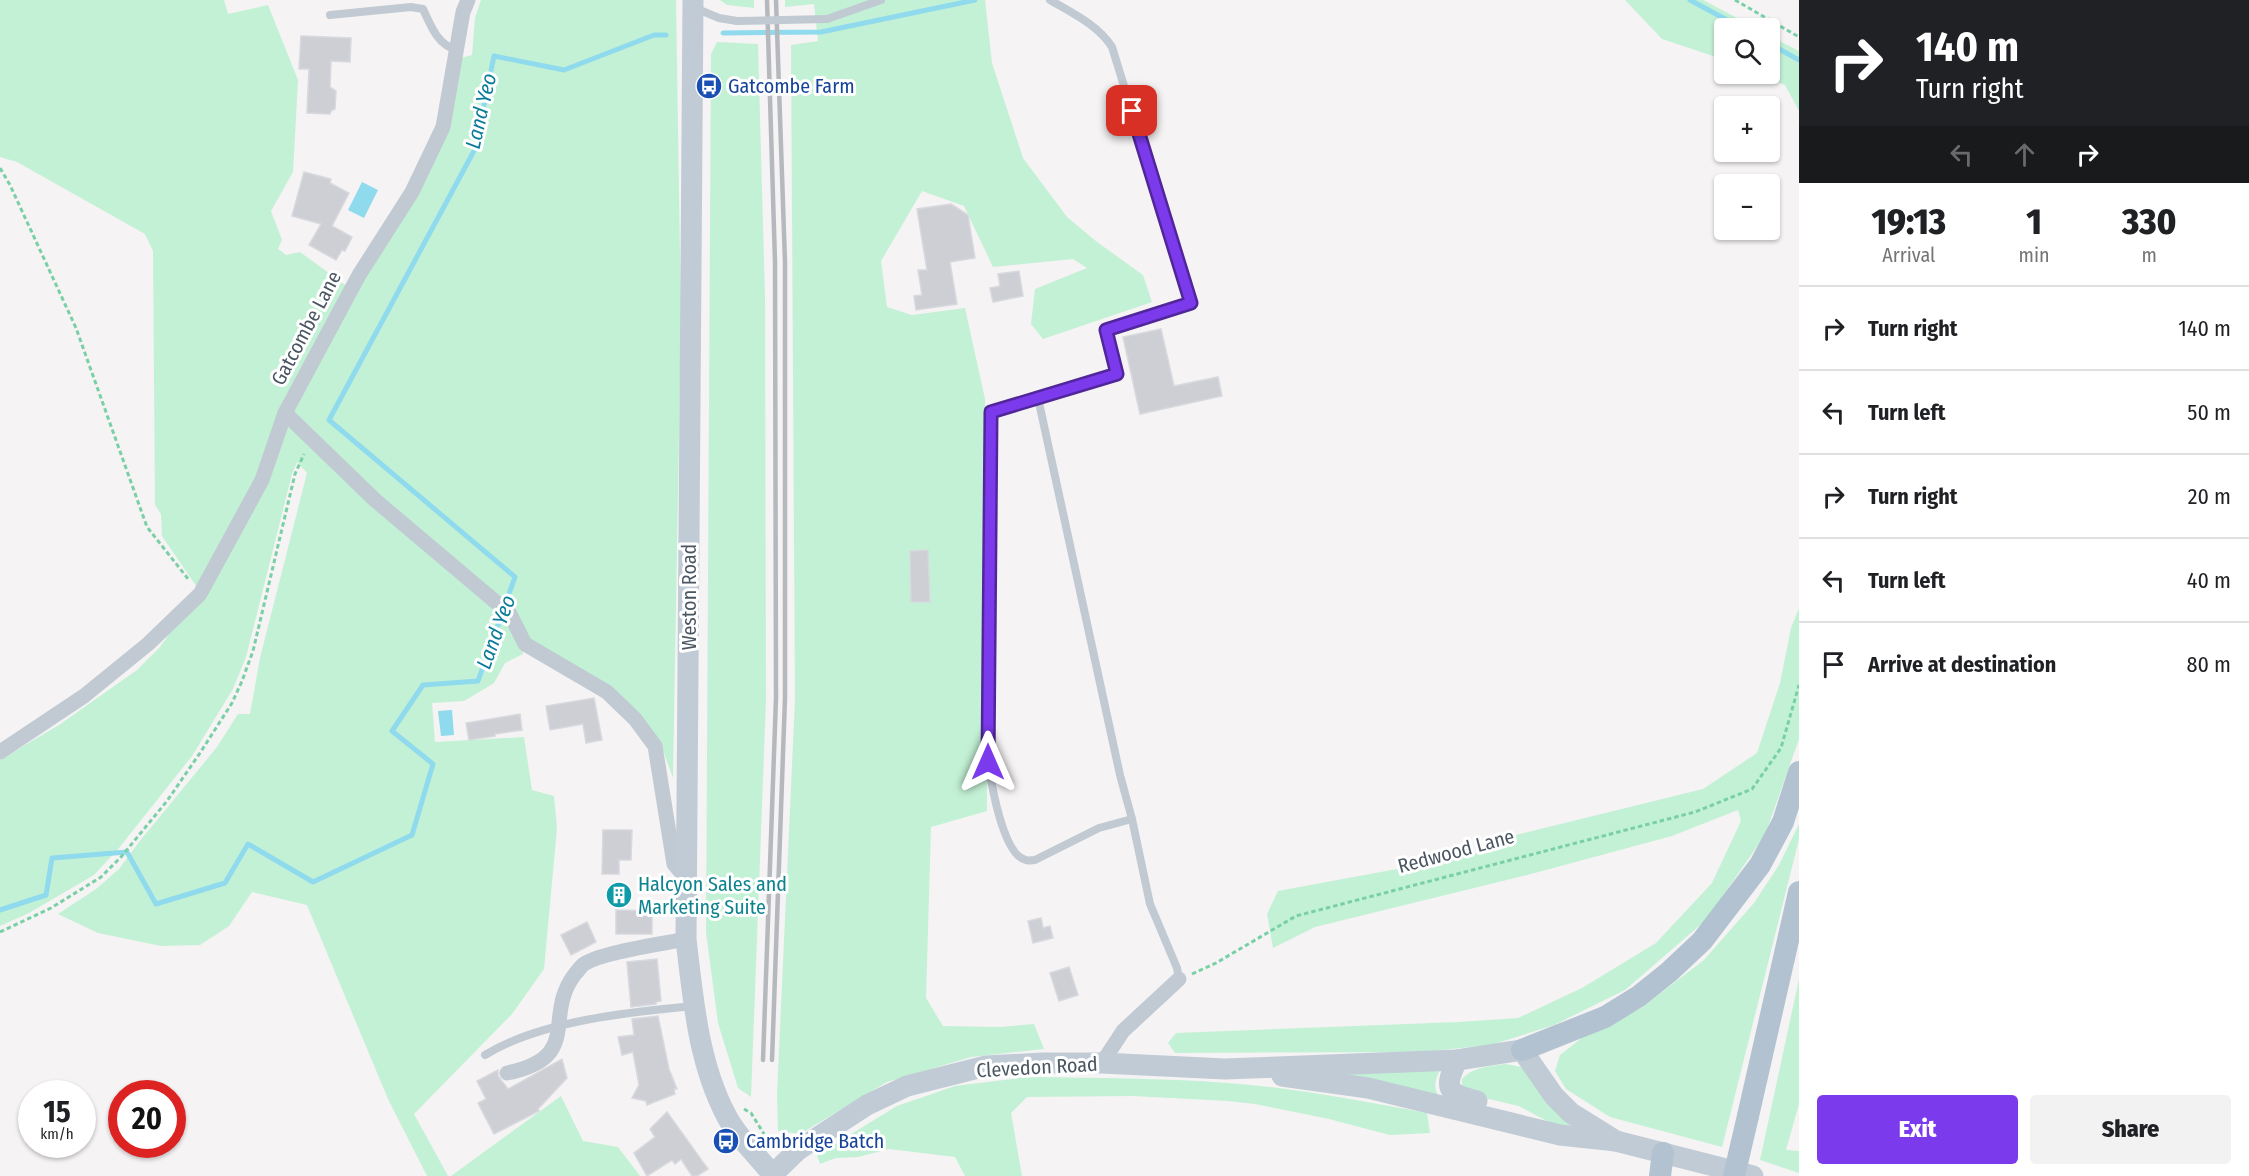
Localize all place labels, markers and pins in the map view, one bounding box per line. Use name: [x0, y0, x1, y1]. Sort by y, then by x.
bus stop icon: Gatcombe Farm: [694, 71, 724, 101]
place label: Gatcombe Farm: [728, 74, 855, 98]
pin: [1106, 85, 1157, 136]
place label: Halcyon Sales and Marketing Suite: [638, 872, 787, 919]
building icon: Halcyon Sales and Marketing Suite: [604, 880, 634, 910]
bus stop icon: Cambridge Batch: [711, 1126, 741, 1156]
place label: Cambridge Batch: [746, 1129, 884, 1153]

